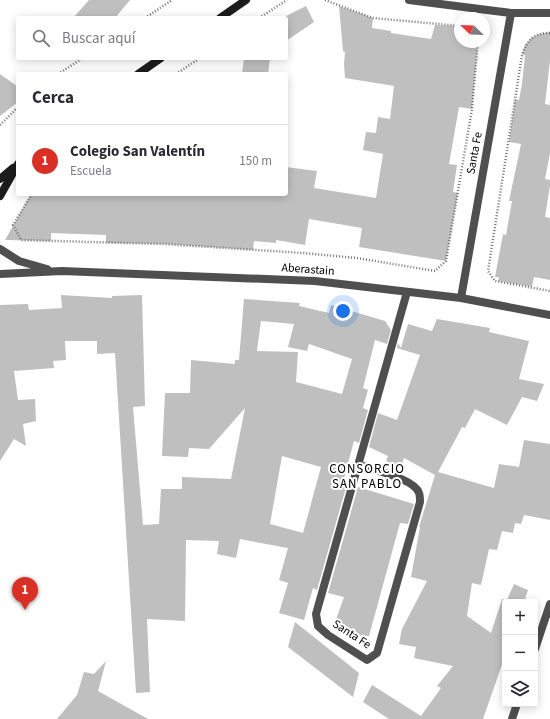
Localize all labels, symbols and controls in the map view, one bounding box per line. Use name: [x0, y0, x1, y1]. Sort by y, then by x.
north arrow: [454, 12, 490, 48]
search box: [16, 16, 288, 60]
icon: search: [30, 27, 52, 49]
text: Buscar aquí: [62, 28, 135, 49]
text: Cerca: [32, 86, 74, 110]
street label: Santa Fe: [462, 130, 487, 176]
text: Colegio San Valentín: [70, 141, 205, 162]
text: 1: [42, 152, 48, 170]
text: 150 m: [239, 152, 272, 170]
text: Escuela: [70, 162, 112, 180]
street label: Aberastain: [281, 259, 335, 280]
your location: [333, 301, 353, 321]
district label: CONSORCIO SAN PABLO: [329, 460, 405, 493]
pin: 1: [12, 577, 38, 610]
map controls: [502, 599, 538, 707]
button: +: [502, 599, 538, 635]
street label: Santa Fe: [329, 616, 374, 653]
button: −: [502, 635, 538, 671]
button: layers: [502, 671, 538, 707]

